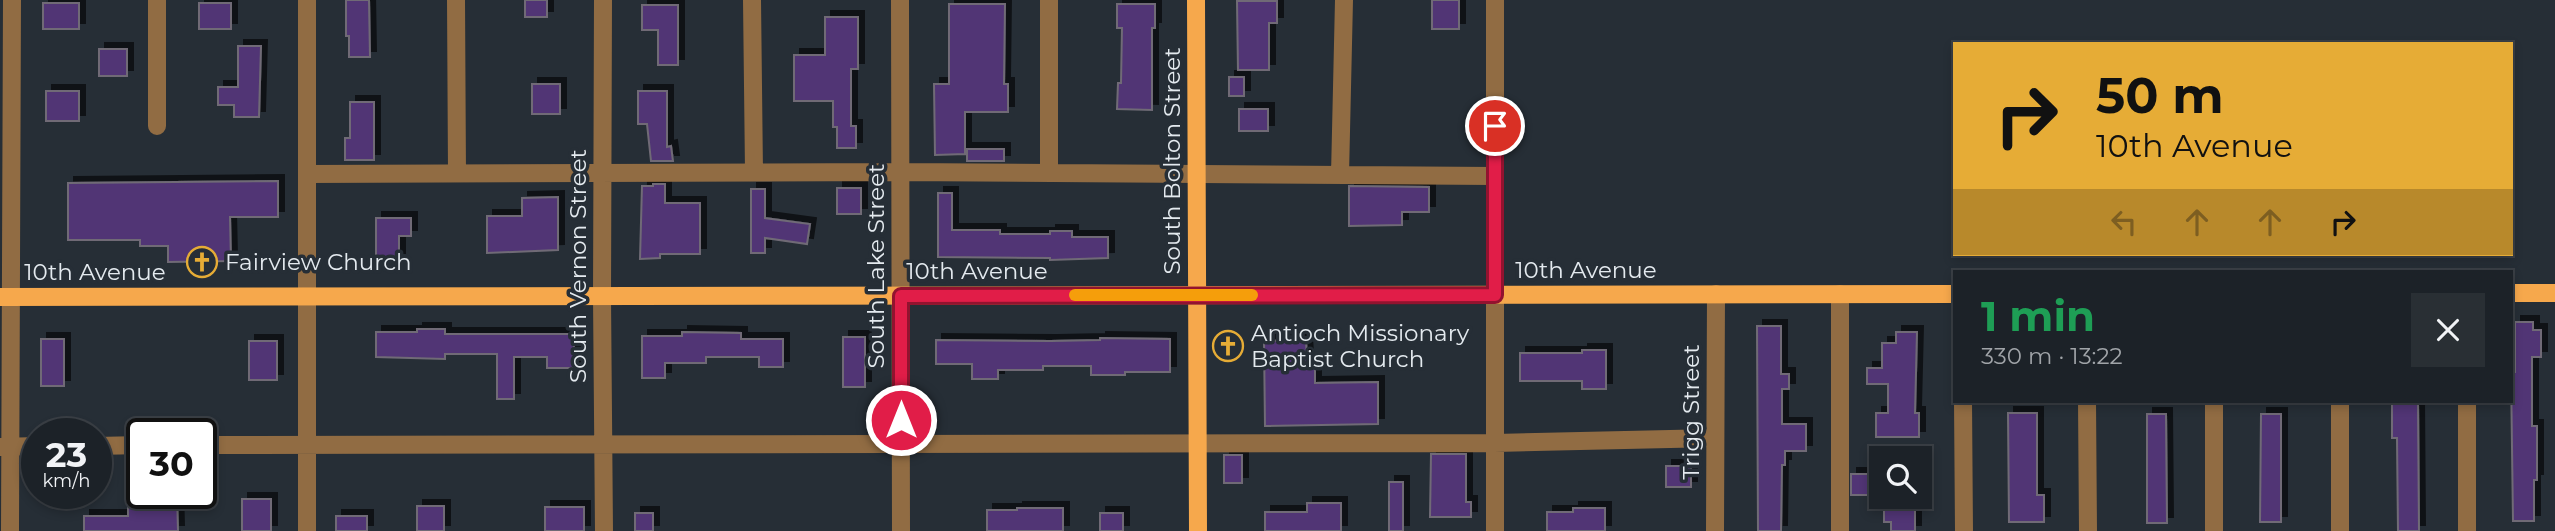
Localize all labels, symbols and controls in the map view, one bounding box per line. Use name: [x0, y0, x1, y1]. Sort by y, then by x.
street label: South Bolton Street: [1158, 47, 1186, 275]
text: 50 m: [2096, 66, 2224, 125]
icon: right: [1981, 70, 2072, 161]
pin: [1465, 96, 1525, 156]
icon: arrive: [1476, 107, 1514, 145]
text: 10th Avenue: [2096, 126, 2293, 165]
street label: South Vernon Street: [564, 149, 592, 383]
street label: South Lake Street: [862, 164, 890, 368]
icon: left: [2105, 203, 2143, 241]
icon: ahead: [2178, 203, 2216, 241]
icon: ahead: [2251, 203, 2289, 241]
icon: right: [2324, 203, 2362, 241]
church icon: Fairview Church: [185, 245, 219, 279]
place label: Fairview Church: [225, 248, 412, 276]
street label: 10th Avenue: [1515, 256, 1657, 284]
street label: 10th Avenue: [906, 257, 1048, 285]
street label: 10th Avenue: [24, 258, 166, 286]
text: 1 min: [1981, 290, 2095, 342]
button: close: [2411, 293, 2485, 367]
place label: Antioch Missionary Baptist Church: [1251, 319, 1470, 373]
church icon: Antioch Missionary Baptist Church: [1211, 329, 1245, 363]
text: 330 m · 13:22: [1981, 342, 2123, 370]
street label: Trigg Street: [1677, 344, 1705, 480]
position arrow: [864, 383, 938, 457]
speed limit sign: 30: [126, 418, 217, 509]
text: 23: [46, 433, 87, 476]
map controls: [1869, 446, 1932, 509]
button: search: [1869, 446, 1932, 509]
text: km/h: [42, 470, 91, 492]

